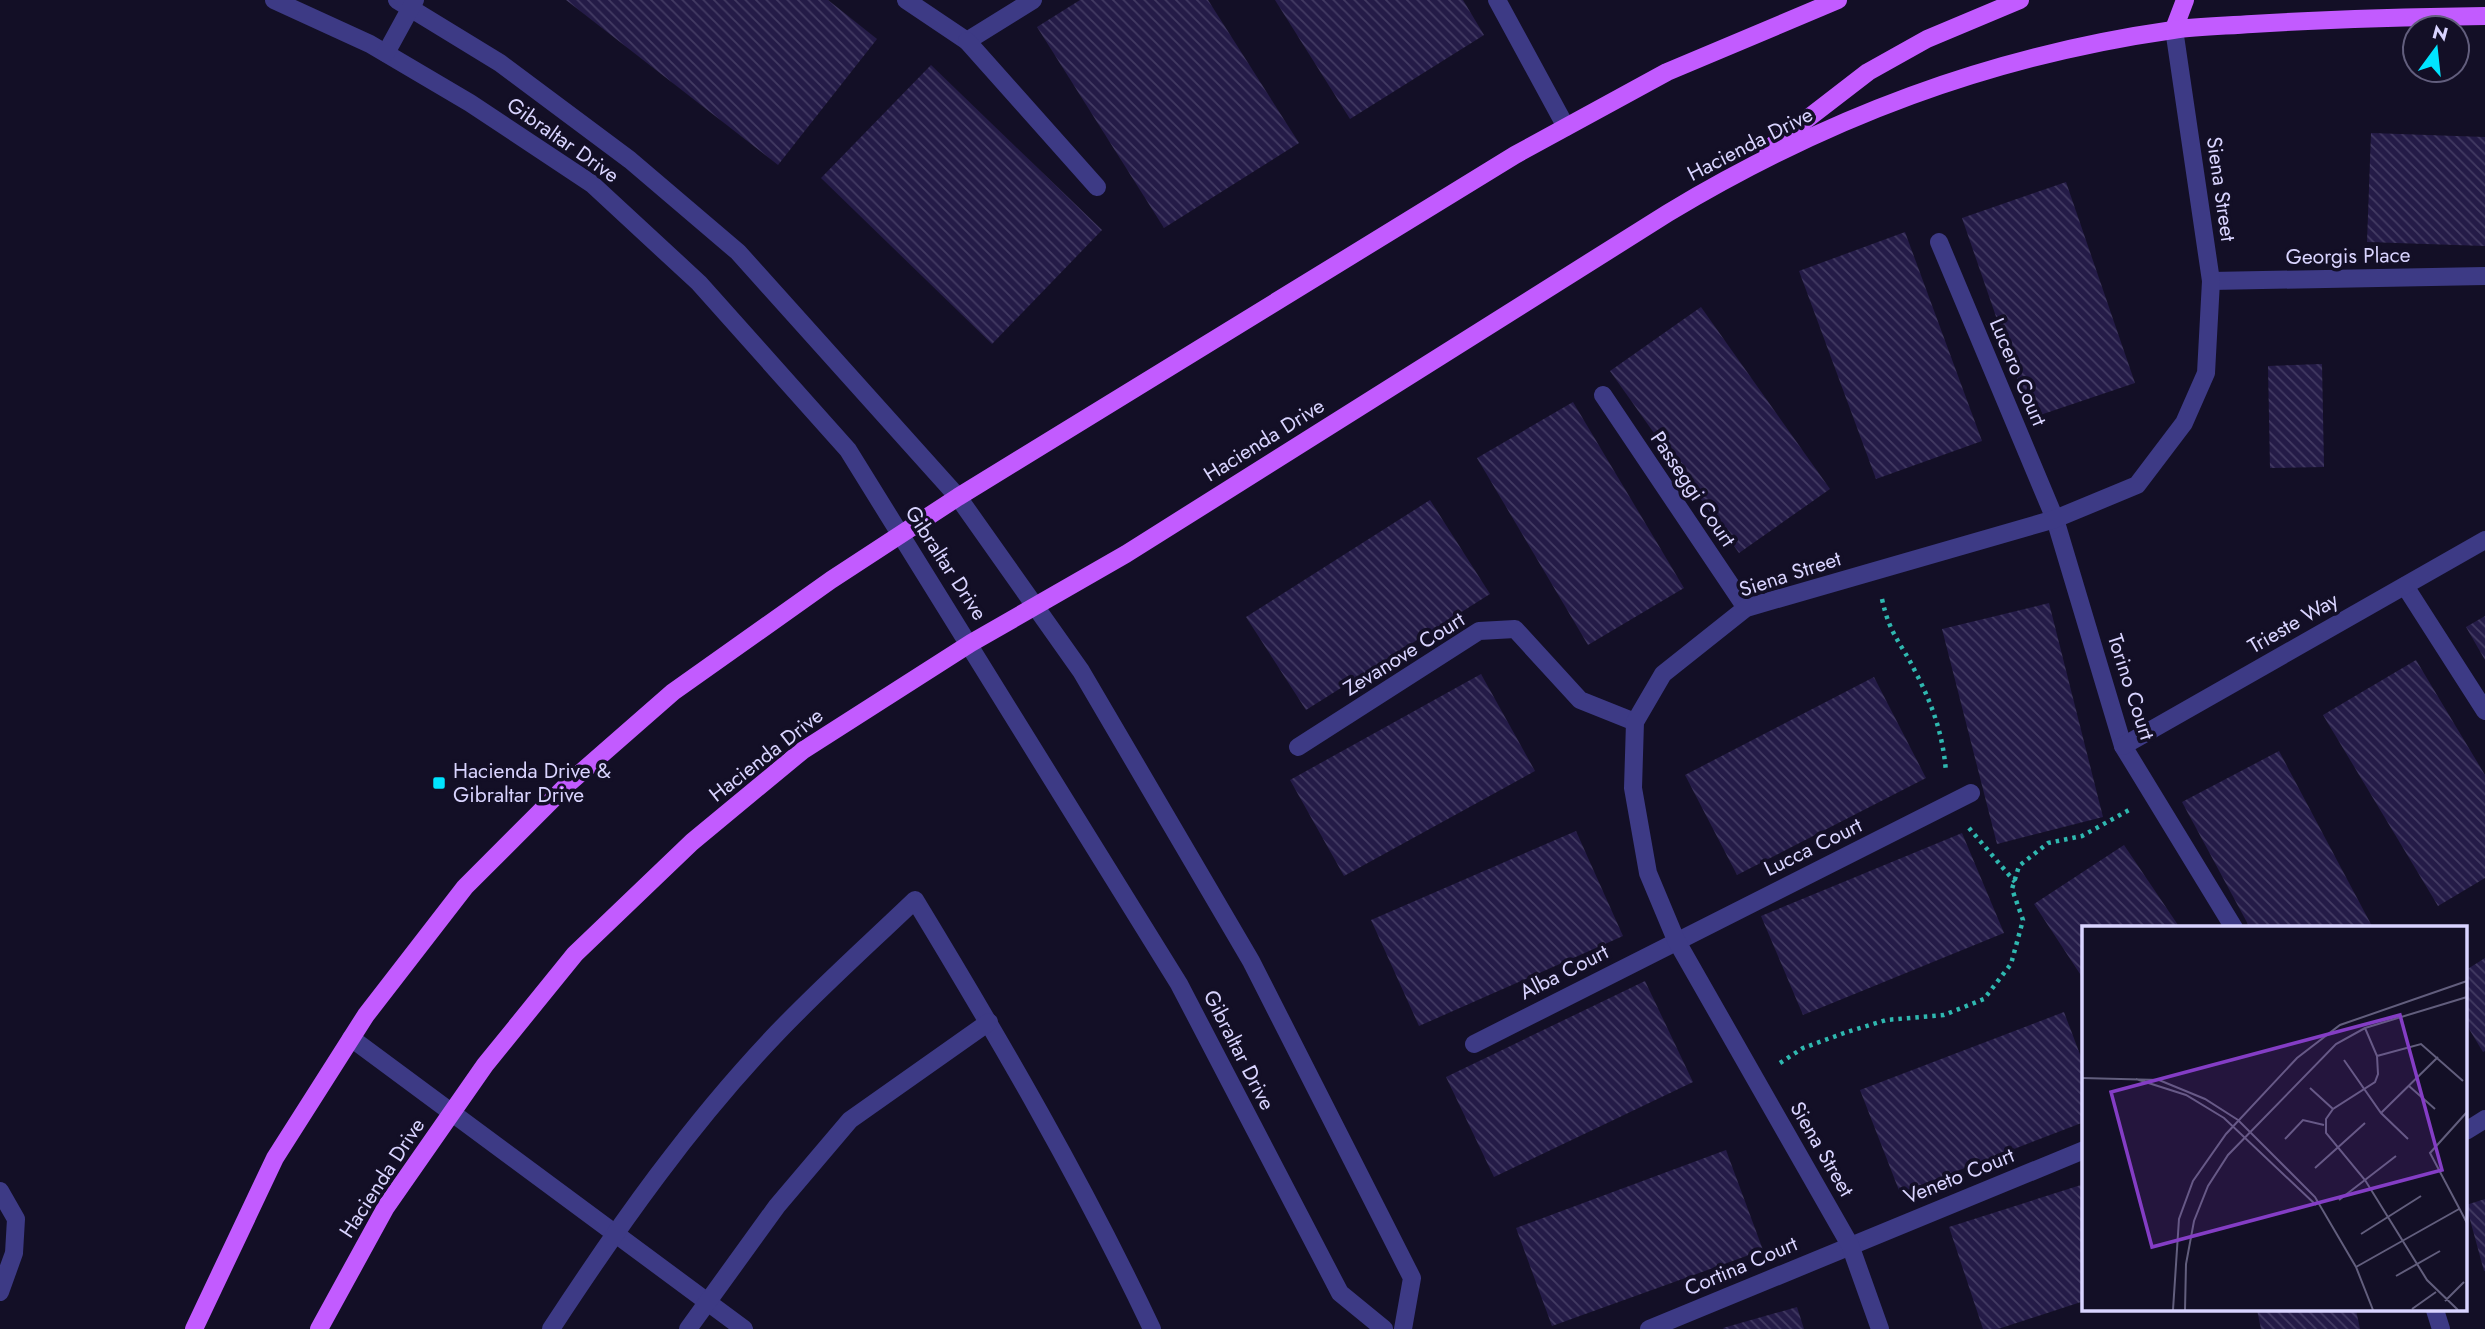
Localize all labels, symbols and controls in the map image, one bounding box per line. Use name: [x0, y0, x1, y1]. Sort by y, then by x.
north arrow: [2401, 14, 2471, 84]
text: N: [2429, 18, 2451, 48]
street label: Gibraltar Drive: [501, 90, 625, 190]
street label: Hacienda Drive: [1682, 99, 1818, 189]
street label: Siena Street: [2199, 135, 2243, 243]
street label: Georgis Place: [2285, 240, 2411, 272]
street label: Lucero Court: [1982, 313, 2054, 431]
street label: Hacienda Drive: [1198, 391, 1330, 489]
street label: Passeggi Court: [1643, 425, 1743, 553]
street label: Gibraltar Drive: [898, 500, 994, 626]
street label: Siena Street: [1735, 543, 1845, 605]
street label: Trieste Way: [2242, 585, 2345, 661]
street label: Zevanove Court: [1338, 605, 1470, 703]
street label: Torino Court: [2100, 630, 2162, 744]
street label: Hacienda Drive: [703, 701, 830, 809]
place label: Hacienda Drive & Gibraltar Drive: [453, 756, 611, 810]
marker: Hacienda Drive & Gibraltar Drive: [431, 775, 447, 791]
street label: Lucca Court: [1759, 810, 1867, 884]
inset map: [2082, 926, 2468, 1312]
street label: Alba Court: [1514, 937, 1614, 1007]
street label: Gibraltar Drive: [1196, 985, 1282, 1115]
street label: Siena Street: [1783, 1096, 1861, 1202]
street label: Hacienda Drive: [332, 1112, 432, 1244]
street label: Veneto Court: [1899, 1140, 2019, 1212]
street label: Cortina Court: [1680, 1229, 1802, 1303]

